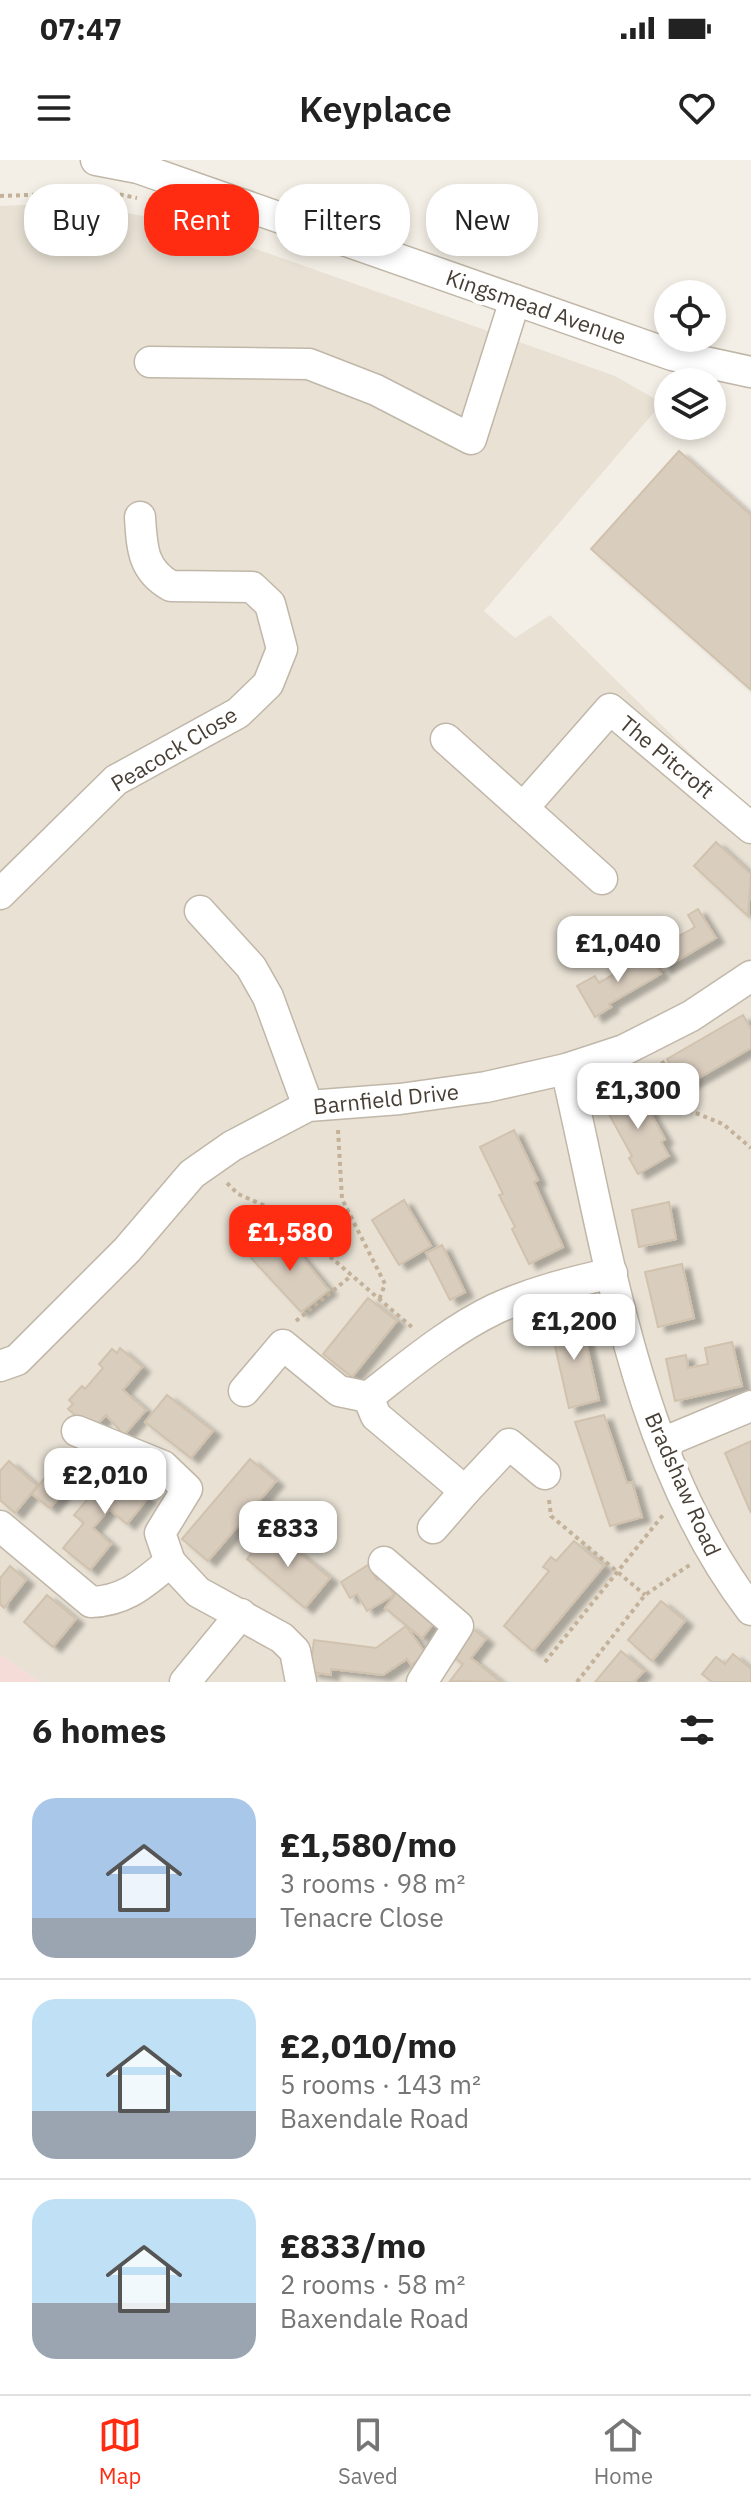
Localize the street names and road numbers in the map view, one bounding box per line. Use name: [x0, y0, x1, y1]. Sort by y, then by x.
street label: Kingsmead Avenue: [442, 262, 630, 351]
street label: Peacock Close: [105, 699, 242, 798]
street label: The Pitcroft: [614, 709, 721, 805]
street label: Barnfield Drive: [312, 1076, 460, 1121]
street label: Bradshaw Road: [639, 1407, 728, 1560]

